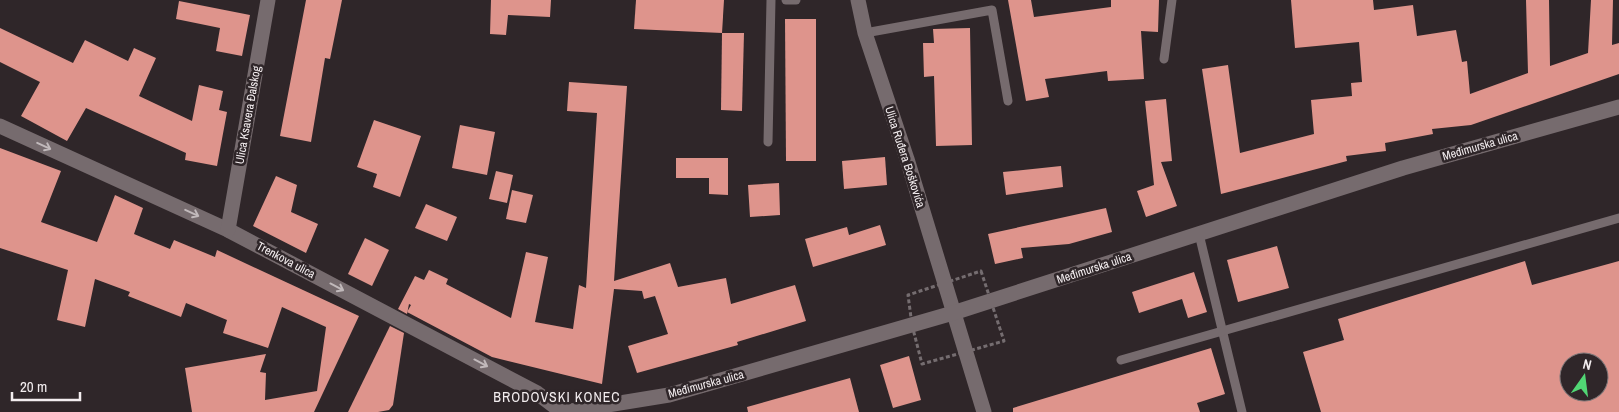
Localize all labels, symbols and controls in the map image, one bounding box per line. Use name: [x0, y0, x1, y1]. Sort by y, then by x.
street label: Ulica Ksavera Đalskog: [231, 64, 265, 165]
street label: Ulica Ruđera Boškovića: [881, 104, 929, 210]
street label: Međimurska ulica: [1440, 127, 1520, 164]
one-way arrow: [36, 141, 51, 151]
one-way arrow: [184, 209, 199, 219]
street label: Trenkova ulica: [254, 238, 319, 282]
street label: Međimurska ulica: [1055, 248, 1134, 288]
one-way arrow: [329, 283, 344, 292]
north arrow: [1559, 352, 1609, 402]
text: N: [1581, 355, 1593, 374]
one-way arrow: [473, 358, 488, 368]
street label: Međimurska ulica: [666, 366, 746, 402]
scale bar: [12, 370, 80, 402]
text: 20 m: [20, 376, 47, 397]
district label: BRODOVSKI KONEC: [493, 388, 621, 406]

